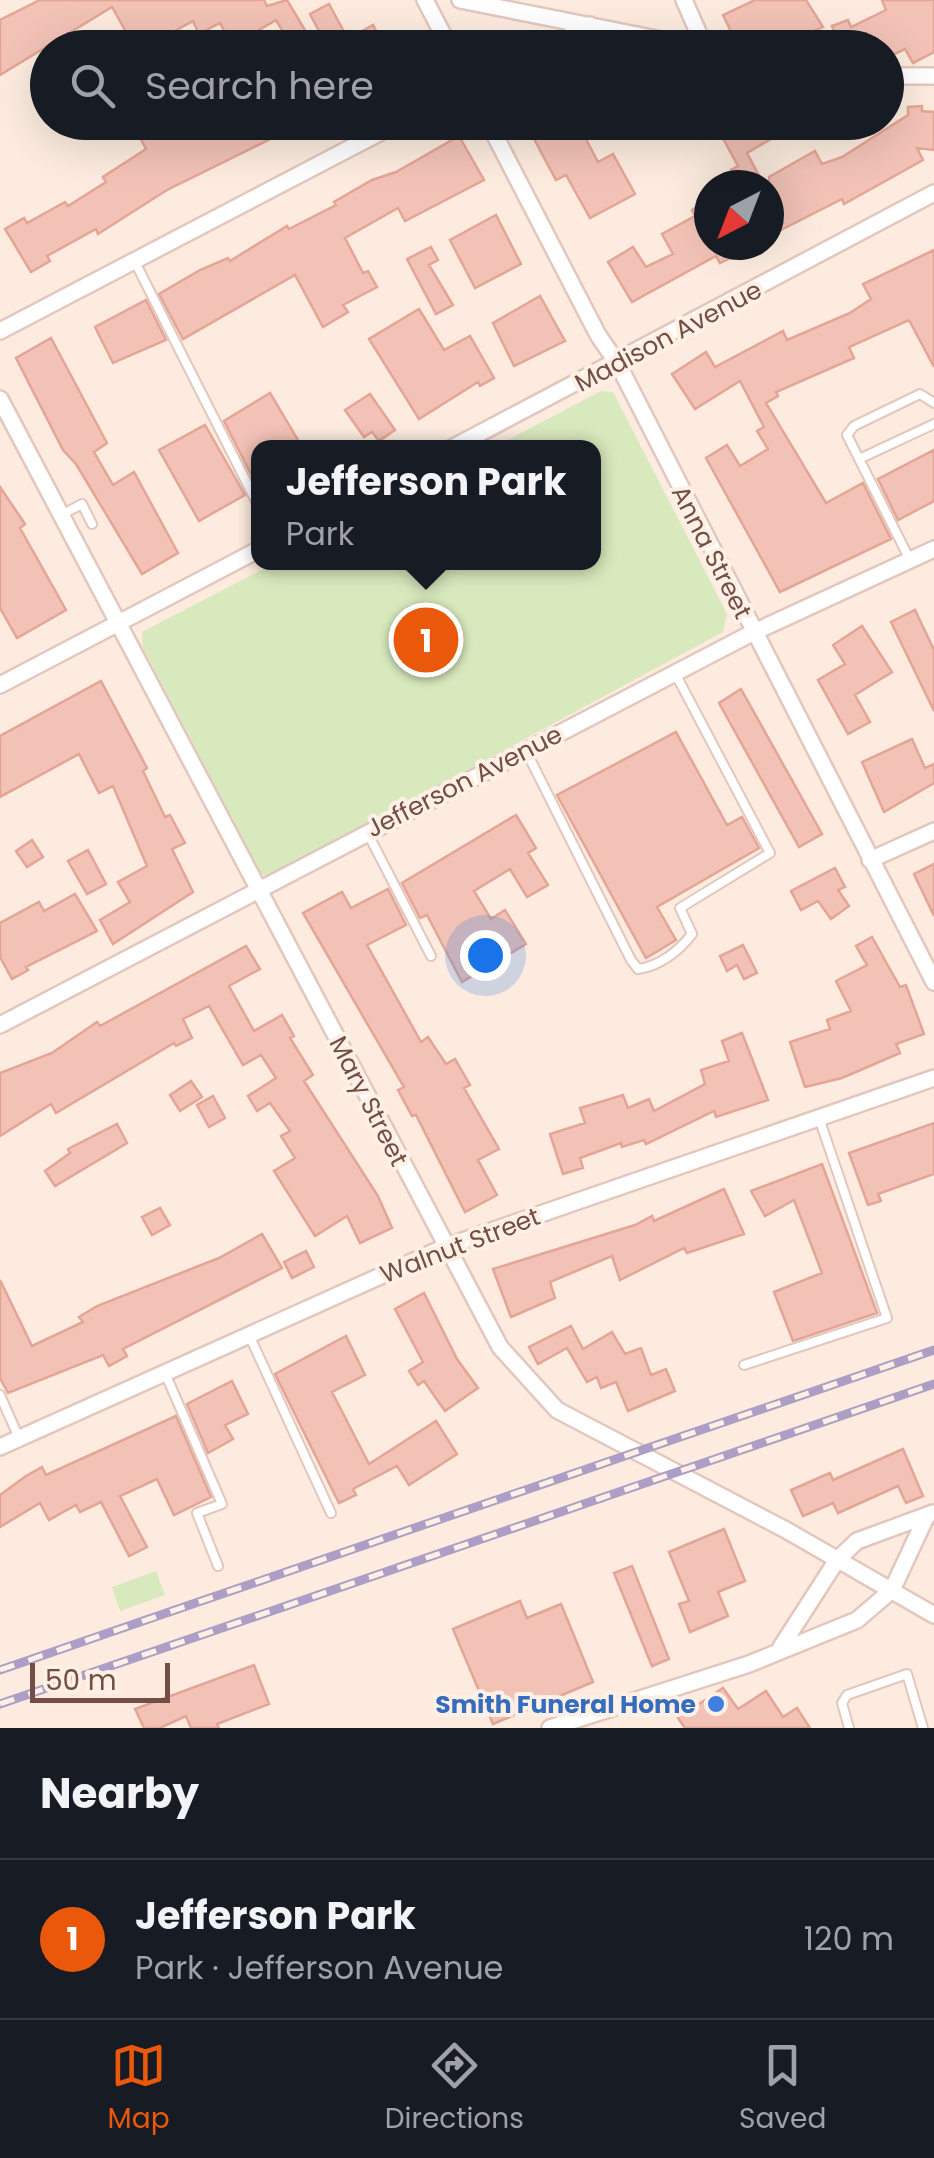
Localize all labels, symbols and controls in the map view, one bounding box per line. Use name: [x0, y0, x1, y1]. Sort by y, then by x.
search box: [30, 30, 904, 140]
icon: search: [65, 58, 120, 113]
text: Search here: [145, 59, 374, 112]
north arrow: [694, 170, 784, 260]
street label: Madison Avenue: [569, 272, 768, 401]
popup: [251, 440, 601, 570]
text: Jefferson Park: [286, 455, 566, 508]
street label: Anna Street: [663, 479, 760, 625]
text: Park: [286, 511, 354, 556]
pin: 1: [394, 602, 458, 678]
street label: Jefferson Avenue: [360, 717, 568, 846]
your location: [460, 930, 511, 981]
street label: Mary Street: [321, 1030, 416, 1172]
street label: Walnut Street: [375, 1199, 545, 1292]
scale bar: [30, 1658, 170, 1702]
text: 50 m: [45, 1661, 116, 1700]
place label: Smith Funeral Home: [435, 1687, 696, 1722]
marker: Smith Funeral Home: [705, 1693, 727, 1715]
text: Nearby: [40, 1764, 199, 1823]
text: Jefferson Park: [135, 1889, 416, 1942]
text: 1: [66, 1916, 79, 1961]
text: 120 m: [804, 1916, 894, 1961]
text: Park · Jefferson Avenue: [135, 1945, 503, 1990]
tab: Map: [108, 2038, 170, 2140]
tab: Directions: [385, 2038, 524, 2140]
tab: Saved: [739, 2038, 826, 2140]

